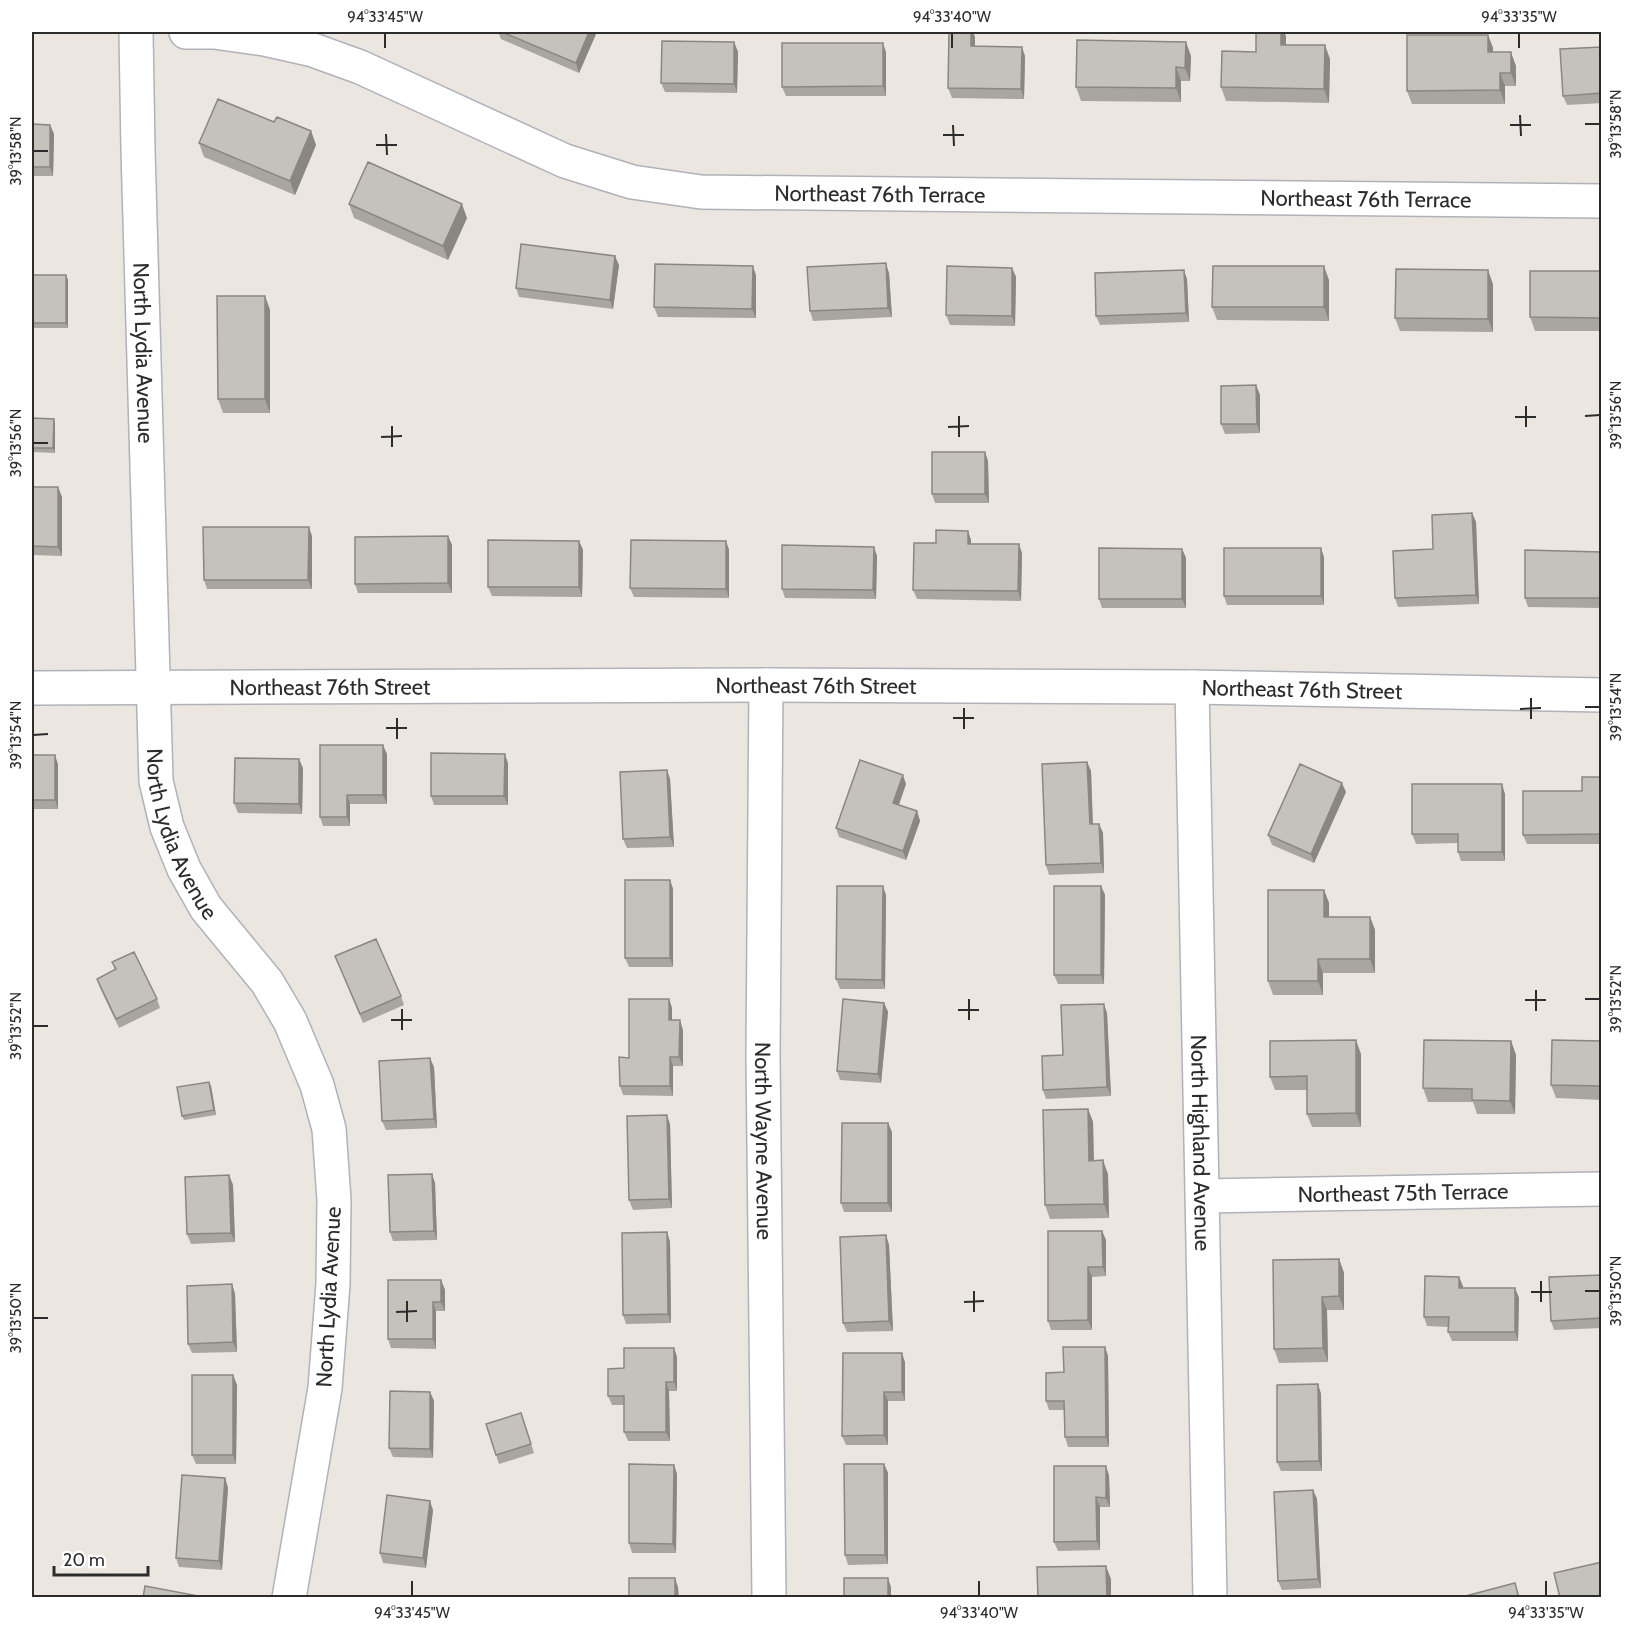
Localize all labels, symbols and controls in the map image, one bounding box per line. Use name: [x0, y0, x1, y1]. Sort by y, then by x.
text: 94°33'45"W: [347, 8, 424, 26]
text: 94°33'40"W: [913, 8, 992, 26]
text: 94°33'35"W: [1481, 8, 1558, 26]
text: 39°13'58"N: [1607, 89, 1625, 159]
text: 39°13'58"N: [7, 116, 25, 186]
street label: Northeast 76th Terrace: [774, 180, 985, 209]
street label: Northeast 76th Terrace: [1260, 185, 1471, 214]
street label: North Lydia Avenue: [127, 262, 159, 444]
text: 39°13'56"N: [1607, 381, 1625, 449]
text: 39°13'56"N: [7, 409, 25, 477]
street label: Northeast 76th Street: [716, 672, 917, 700]
street label: Northeast 76th Street: [230, 673, 431, 701]
text: 39°13'54"N: [1607, 673, 1625, 741]
street label: Northeast 76th Street: [1201, 674, 1403, 705]
text: 39°13'54"N: [7, 701, 25, 769]
street label: North Lydia Avenue: [141, 748, 223, 925]
text: 39°13'52"N: [1607, 965, 1625, 1033]
text: 39°13'52"N: [7, 992, 25, 1060]
street label: North Highland Avenue: [1185, 1034, 1216, 1251]
street label: North Wayne Avenue: [749, 1042, 778, 1240]
street label: Northeast 75th Terrace: [1297, 1178, 1509, 1208]
street label: North Lydia Avenue: [310, 1206, 347, 1388]
text: 39°13'50"N: [1607, 1256, 1625, 1326]
text: 39°13'50"N: [7, 1283, 25, 1353]
scale bar: [54, 1539, 148, 1577]
text: 20 m: [63, 1549, 105, 1571]
text: 94°33'45"W: [374, 1604, 451, 1622]
text: 94°33'40"W: [940, 1604, 1019, 1622]
text: 94°33'35"W: [1508, 1604, 1585, 1622]

